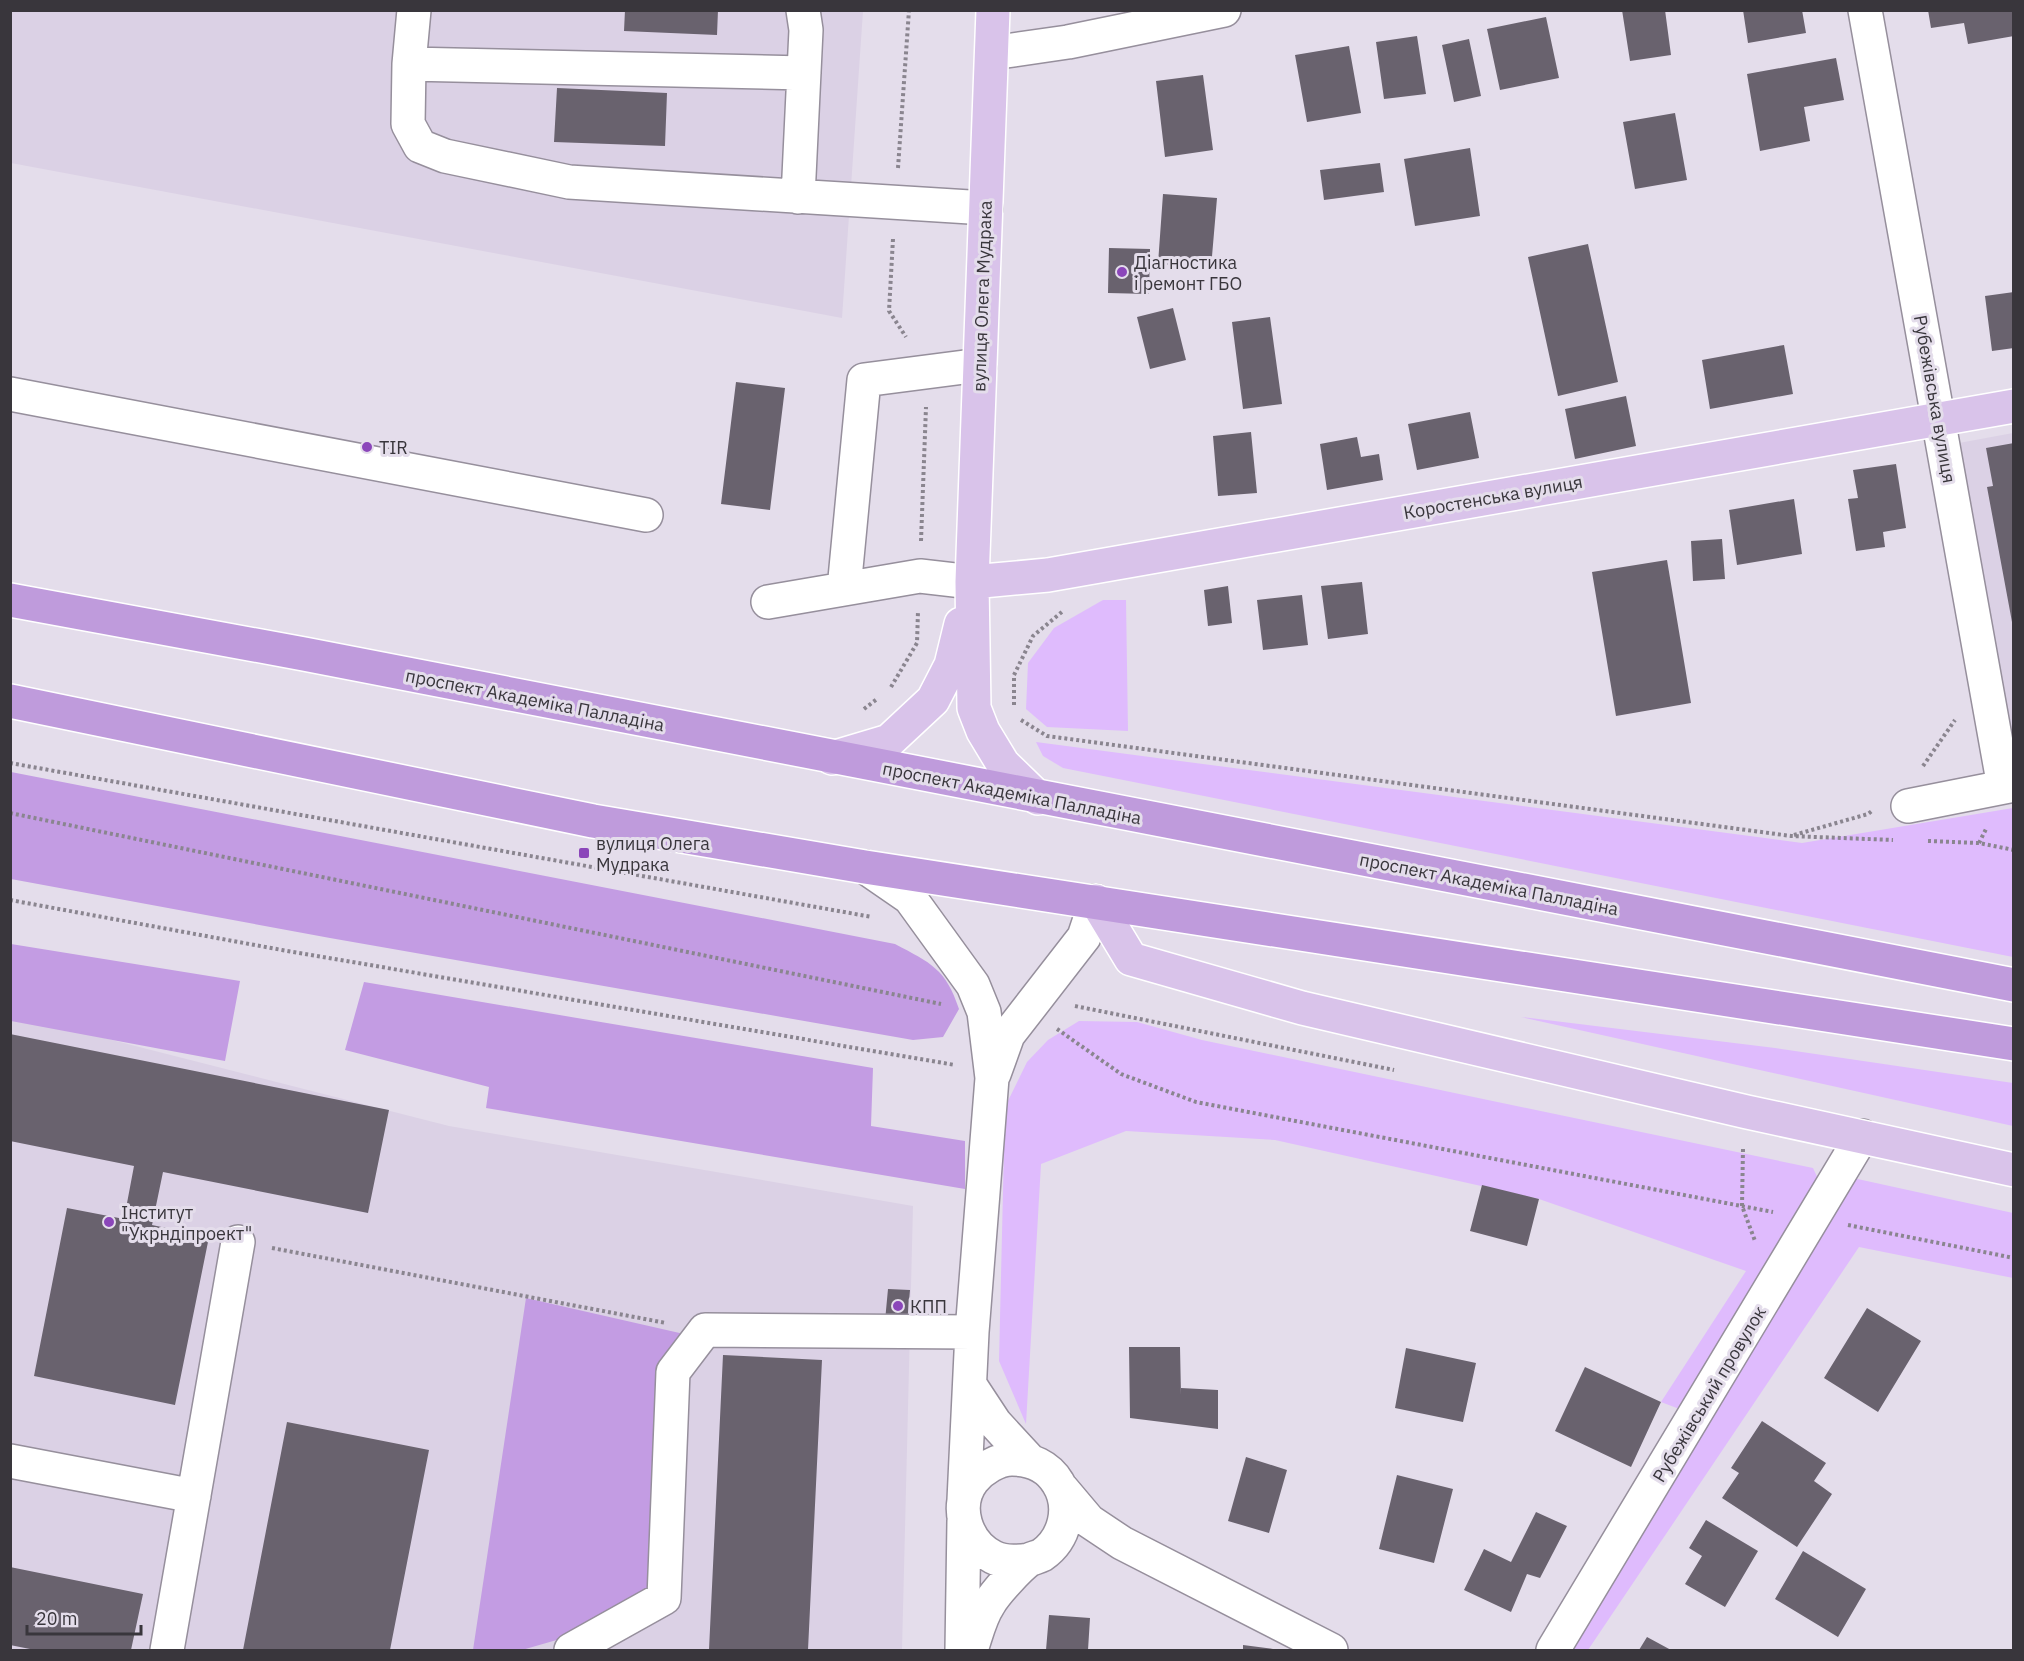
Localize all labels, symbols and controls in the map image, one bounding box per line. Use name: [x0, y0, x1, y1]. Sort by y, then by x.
street label: вулиця Олега Мудрака: [967, 200, 997, 392]
place label: Діагностика і ремонт ГБО: [1134, 251, 1242, 295]
marker: Діагностика і ремонт ГБО: [1115, 265, 1129, 279]
street label: Рубежівська вулиця: [1909, 313, 1961, 485]
place label: TIR: [379, 436, 408, 459]
marker: TIR: [360, 440, 374, 454]
street label: Коростенська вулиця: [1402, 470, 1584, 524]
street label: проспект Академіка Палладіна: [404, 664, 667, 736]
street label: проспект Академіка Палладіна: [881, 757, 1144, 829]
place label: вулиця Олега Мудрака: [596, 832, 710, 876]
marker: вулиця Олега Мудрака: [577, 846, 591, 860]
street label: проспект Академіка Палладіна: [1358, 848, 1621, 920]
place label: Інститут "Укрндіпроект": [121, 1201, 252, 1245]
marker: Інститут "Укрндіпроект": [102, 1215, 116, 1229]
place label: КПП: [910, 1295, 947, 1318]
marker: КПП: [891, 1299, 905, 1313]
street label: Рубежівський провулок: [1647, 1302, 1771, 1486]
scale bar: [27, 1598, 141, 1636]
text: 20 m: [36, 1607, 78, 1630]

